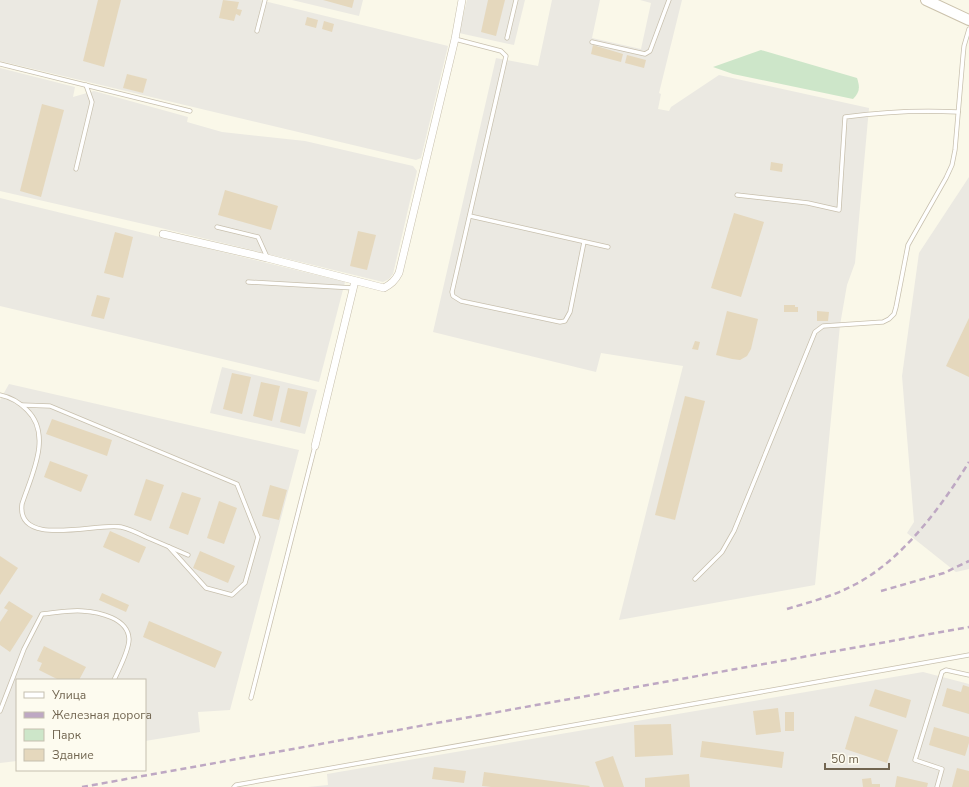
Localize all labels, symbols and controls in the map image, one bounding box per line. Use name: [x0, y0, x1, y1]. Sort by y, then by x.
legend: [16, 679, 146, 771]
text: Улица: [51, 687, 86, 703]
text: Железная дорога: [52, 707, 152, 723]
text: Парк: [52, 727, 82, 743]
scale bar: [825, 745, 889, 771]
text: Здание: [52, 747, 94, 763]
text: 50 m: [831, 751, 859, 767]

